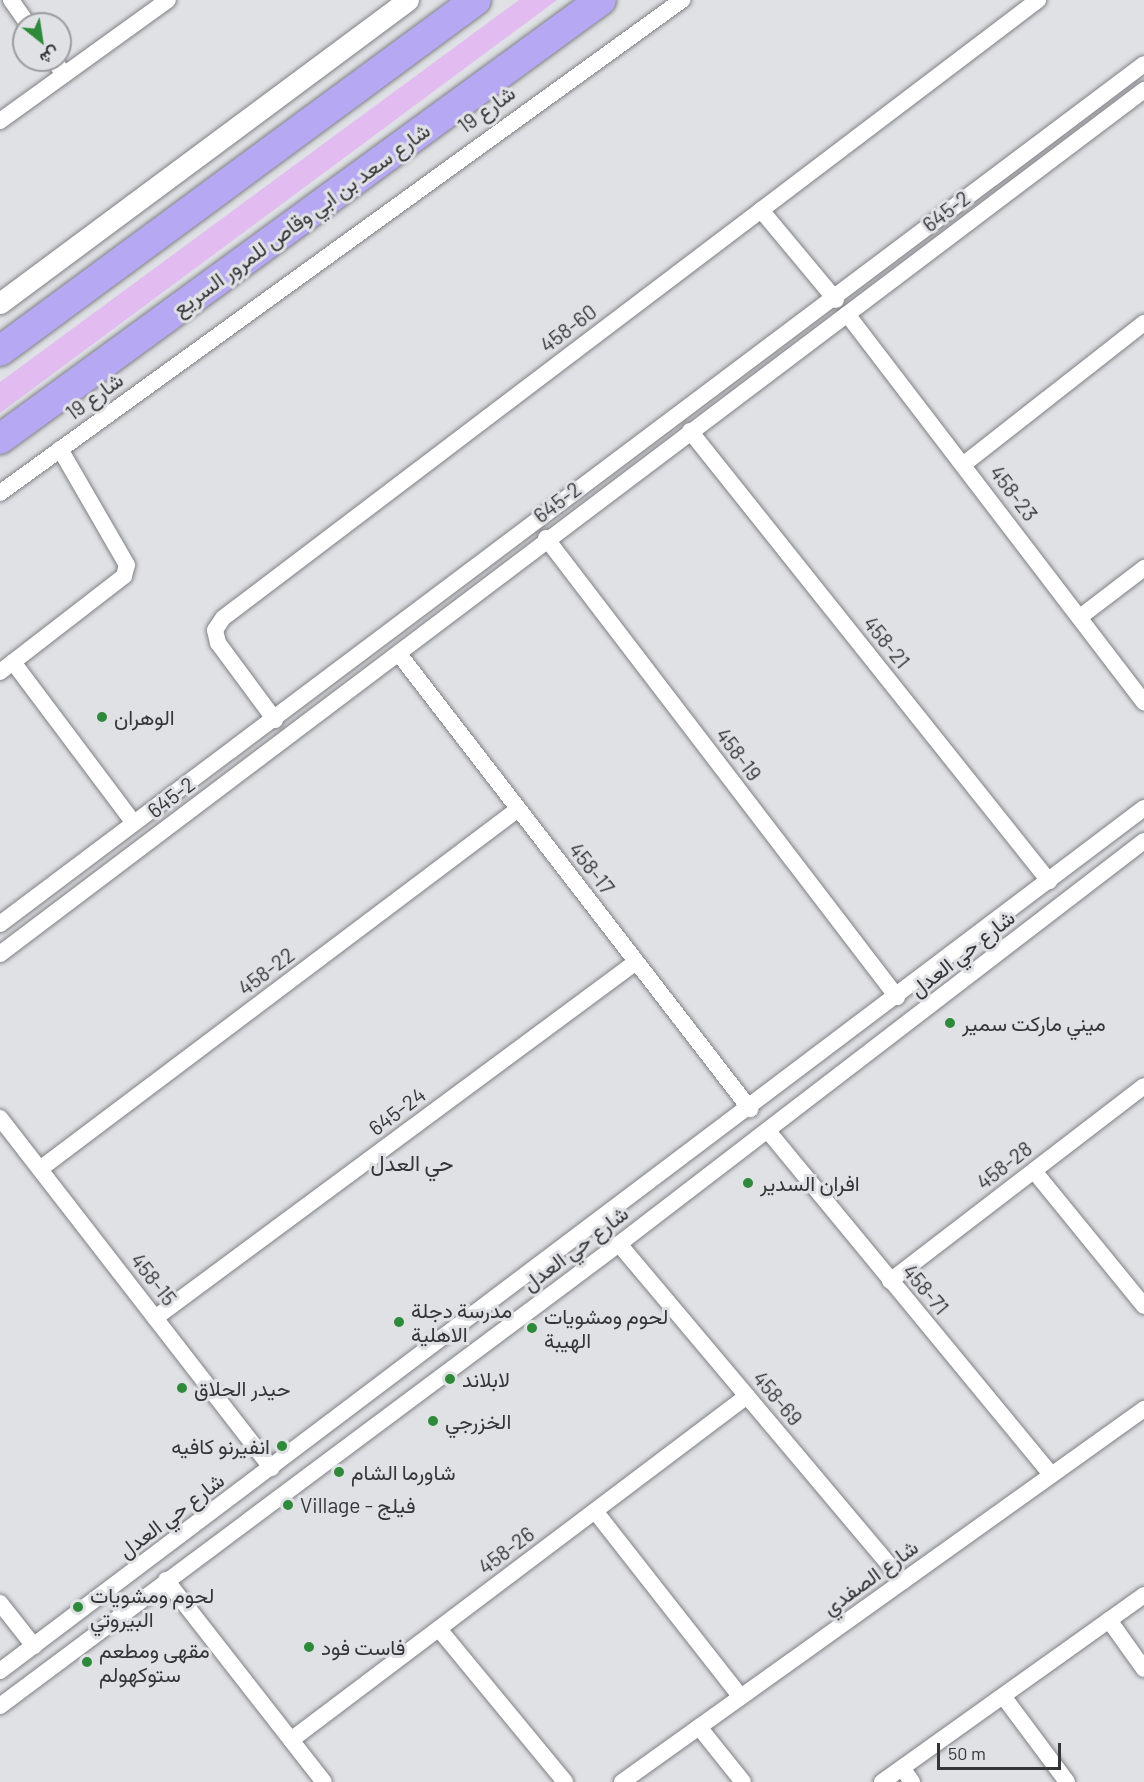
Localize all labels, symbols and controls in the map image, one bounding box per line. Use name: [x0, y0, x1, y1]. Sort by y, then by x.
north arrow: [12, 12, 72, 72]
text: ش: [37, 43, 63, 69]
street label: شارع 19: [452, 80, 520, 138]
street label: شارع سعد بن ابي وقاص للمرور السريع: [167, 117, 435, 321]
street label: 645-2: [917, 185, 975, 237]
street label: 458-60: [535, 299, 601, 357]
street label: شارع 19: [60, 367, 128, 425]
street label: 458-23: [985, 460, 1043, 526]
street label: 645-2: [528, 476, 586, 528]
street label: 458-21: [858, 611, 916, 673]
place label: الوهران: [114, 704, 175, 730]
marker: الوهران: [95, 710, 109, 724]
street label: 458-19: [711, 723, 767, 785]
street label: 645-2: [142, 771, 200, 823]
street label: 458-17: [564, 837, 620, 899]
street label: شارع حي العدل: [905, 904, 1019, 1002]
street label: 458-22: [233, 942, 299, 1000]
place label: ميني ماركت سمير: [962, 1010, 1106, 1036]
marker: ميني ماركت سمير: [943, 1016, 957, 1030]
street label: 645-24: [364, 1082, 430, 1140]
street label: 458-28: [971, 1135, 1037, 1195]
district label: حي العدل: [370, 1150, 454, 1176]
place label: افران السدير: [760, 1170, 860, 1196]
marker: افران السدير: [741, 1176, 755, 1190]
street label: شارع حي العدل: [517, 1200, 633, 1296]
street label: 458-15: [126, 1248, 182, 1310]
street label: 458-71: [898, 1259, 954, 1319]
place label: مدرسة دجلة الاهلية: [411, 1297, 512, 1347]
place label: لحوم ومشويات الهيبة: [544, 1303, 668, 1353]
marker: مدرسة دجلة الاهلية: [392, 1315, 406, 1329]
marker: لحوم ومشويات الهيبة: [525, 1321, 539, 1335]
place label: لابلاند: [462, 1366, 510, 1392]
street label: 458-69: [748, 1366, 808, 1430]
marker: لابلاند: [443, 1372, 457, 1386]
place label: حيدر الحلاق: [194, 1375, 291, 1401]
marker: حيدر الحلاق: [175, 1381, 189, 1395]
place label: الخزرجي: [445, 1408, 511, 1434]
marker: الخزرجي: [426, 1414, 440, 1428]
place label: انفيرنو كافيه: [171, 1433, 270, 1459]
marker: انفيرنو كافيه: [275, 1439, 289, 1453]
place label: شاورما الشام: [351, 1459, 455, 1485]
marker: شاورما الشام: [332, 1465, 346, 1479]
street label: شارع حي العدل: [113, 1467, 229, 1563]
place label: Village - فيلج: [300, 1492, 416, 1518]
marker: Village - فيلج: [281, 1498, 295, 1512]
street label: 458-26: [473, 1521, 539, 1579]
street label: شارع الصفدي: [817, 1534, 923, 1620]
place label: لحوم ومشويات البيروتي: [90, 1582, 214, 1632]
marker: لحوم ومشويات البيروتي: [71, 1600, 85, 1614]
place label: فاست فود: [321, 1634, 405, 1660]
place label: مقهى ومطعم ستوكهولم: [99, 1637, 210, 1687]
marker: فاست فود: [302, 1640, 316, 1654]
marker: مقهى ومطعم ستوكهولم: [80, 1655, 94, 1669]
scale bar: [940, 1731, 1064, 1769]
text: 50 m: [948, 1742, 986, 1764]

